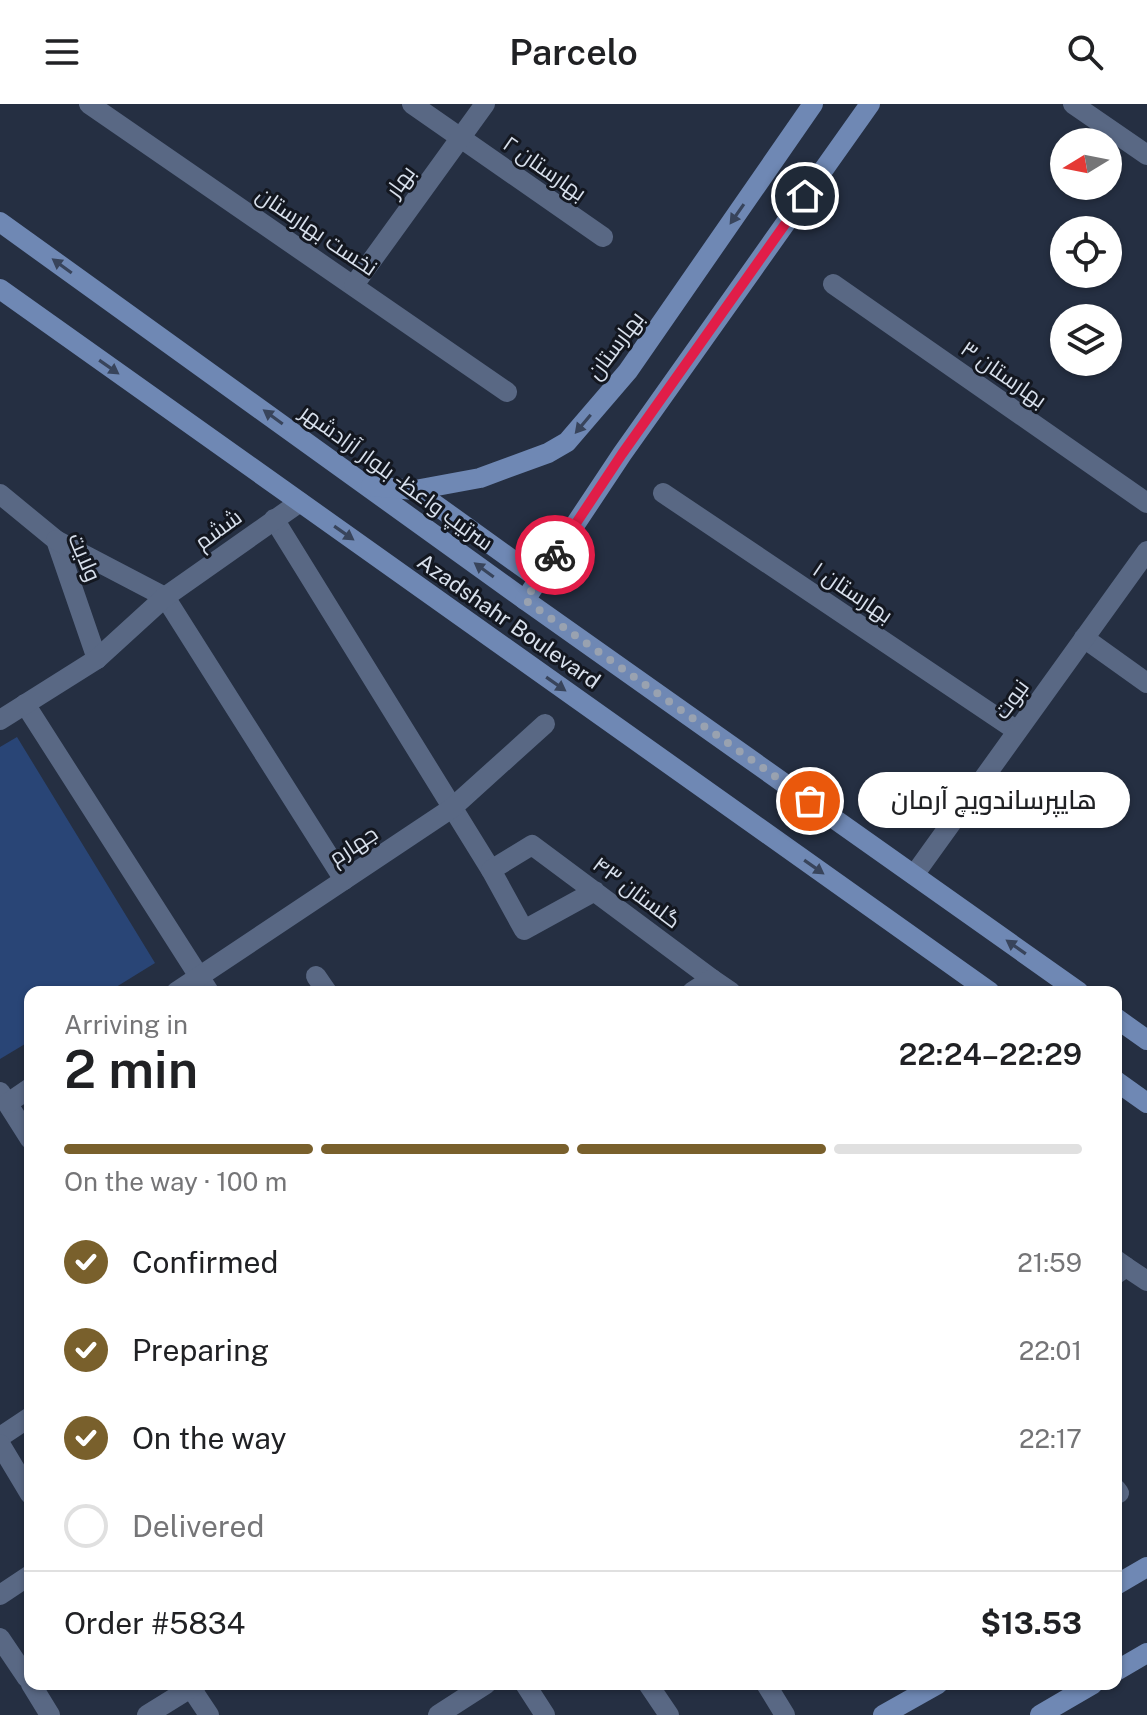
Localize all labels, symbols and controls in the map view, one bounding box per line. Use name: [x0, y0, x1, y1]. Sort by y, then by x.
icon: menu: [40, 30, 84, 74]
icon: search: [1063, 30, 1107, 74]
text: Parcelo: [509, 31, 638, 73]
north arrow: [1050, 128, 1122, 200]
map controls: [1050, 128, 1122, 376]
street label: بهارستان ۲: [498, 130, 592, 207]
street label: بهار: [379, 160, 421, 204]
pin: [771, 162, 839, 230]
icon: home: [783, 174, 827, 218]
street label: نخست بهارستان: [251, 181, 382, 282]
one-way arrow: [730, 204, 745, 225]
button: locate: [1050, 216, 1122, 288]
one-way arrow: [51, 259, 72, 274]
button: layers: [1050, 304, 1122, 376]
street label: بهارستان: [581, 306, 650, 385]
street label: بهارستان ۳: [956, 335, 1052, 414]
one-way arrow: [99, 359, 120, 374]
street label: سرتیپ واعظ - بلوار آزادشهر: [293, 397, 498, 557]
one-way arrow: [263, 410, 284, 425]
one-way arrow: [575, 413, 592, 433]
street label: ششم: [189, 503, 248, 557]
courier: [515, 515, 595, 595]
one-way arrow: [334, 525, 355, 541]
street label: ولایت: [63, 529, 107, 585]
icon: bike: [533, 533, 577, 577]
street label: Azadshahr Boulevard: [413, 548, 605, 694]
street label: بهارستان ۱: [808, 556, 898, 629]
one-way arrow: [474, 562, 494, 578]
street label: نبوت: [988, 674, 1034, 724]
one-way arrow: [546, 676, 567, 691]
pin: [776, 767, 844, 835]
callout: هایپرساندویچ آرمان: [858, 773, 1130, 829]
icon: bag: [788, 779, 832, 823]
text: هایپرساندویچ آرمان: [891, 784, 1097, 815]
street label: جهارم: [324, 820, 384, 873]
street label: گلستان ۴۳: [588, 851, 686, 933]
one-way arrow: [803, 859, 825, 875]
one-way arrow: [1005, 940, 1026, 955]
text: Arriving in: [64, 1009, 188, 1040]
text: 22:24–22:29: [899, 1036, 1082, 1072]
text: 2 min: [64, 1039, 198, 1100]
text: On the way · 100 m: [64, 1166, 287, 1197]
icon: check: [64, 1240, 108, 1284]
text: Confirmed: [132, 1244, 278, 1280]
text: 21:59: [1017, 1247, 1082, 1278]
icon: check: [64, 1328, 108, 1372]
text: Preparing: [132, 1332, 269, 1368]
text: 22:01: [1019, 1335, 1082, 1366]
icon: check: [64, 1416, 108, 1460]
text: On the way: [132, 1420, 286, 1456]
text: 22:17: [1019, 1423, 1082, 1454]
text: Delivered: [132, 1508, 264, 1544]
text: Order #5834: [64, 1605, 245, 1641]
text: $13.53: [981, 1605, 1082, 1641]

